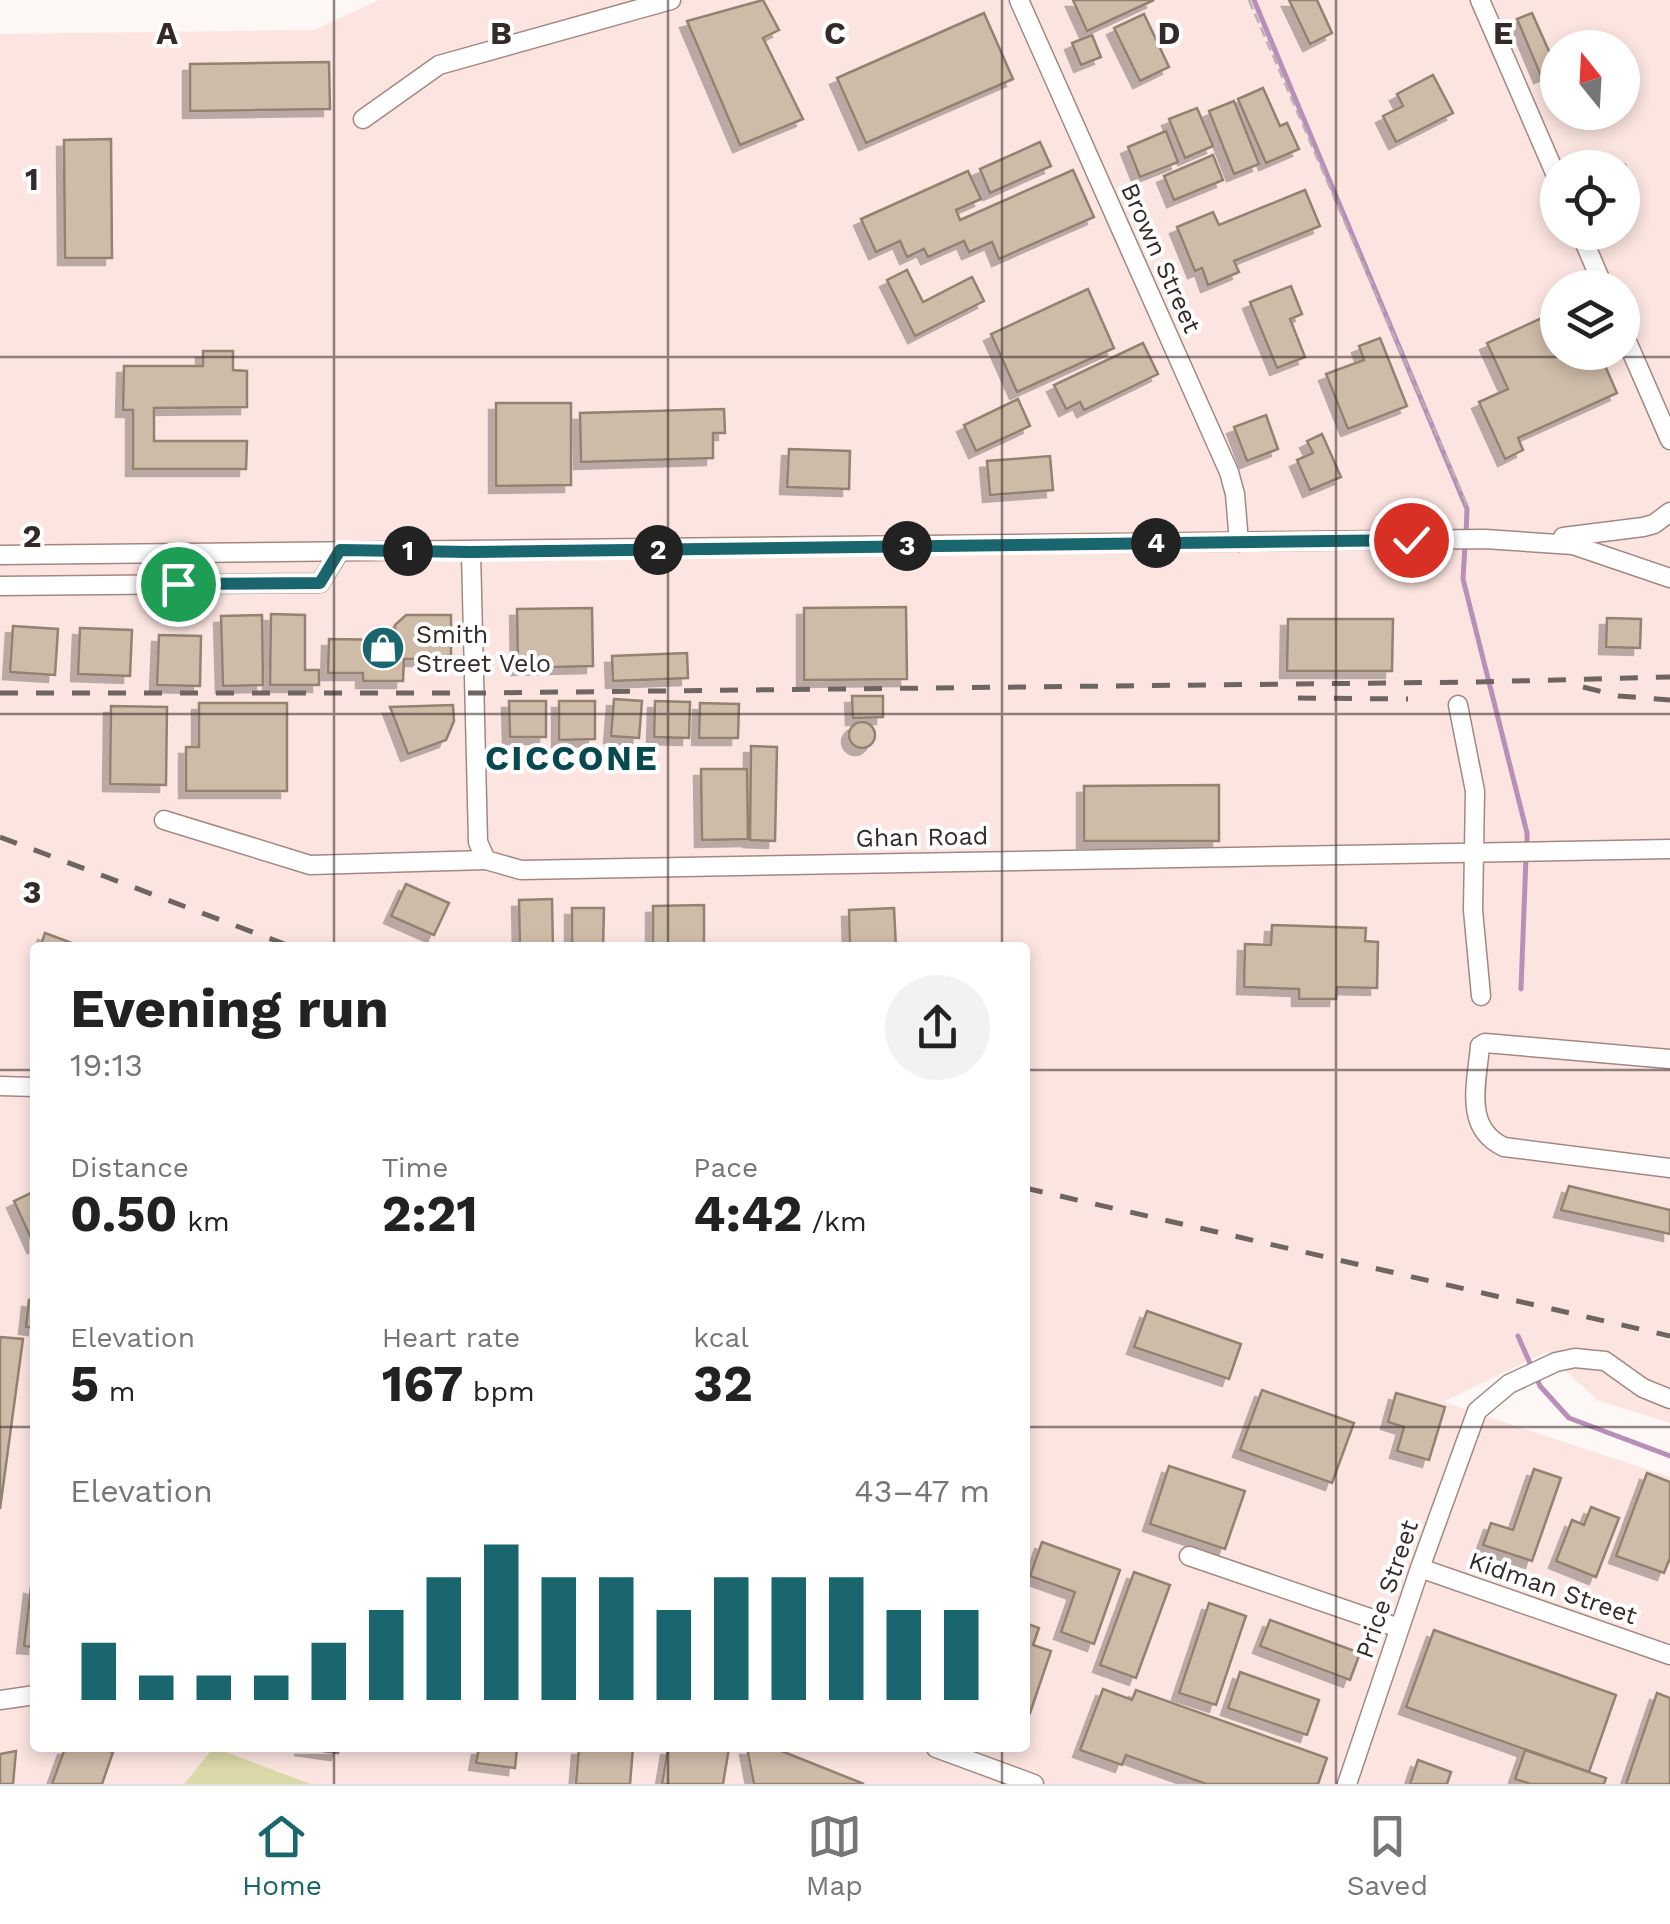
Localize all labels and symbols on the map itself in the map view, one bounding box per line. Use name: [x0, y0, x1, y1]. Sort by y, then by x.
text: A: [156, 14, 178, 52]
text: B: [490, 14, 512, 52]
text: C: [824, 14, 846, 52]
text: D: [1158, 14, 1180, 52]
text: E: [1493, 14, 1513, 52]
north arrow: [1540, 30, 1640, 130]
text: 1: [25, 160, 39, 198]
street label: Brown Street: [1115, 179, 1207, 338]
pin: [1369, 498, 1454, 583]
text: 2: [22, 517, 42, 555]
pin: 4: [1131, 518, 1181, 568]
pin: 3: [882, 521, 932, 571]
pin: 2: [633, 525, 683, 575]
pin: 1: [383, 526, 433, 576]
pin: [136, 542, 221, 627]
place label: Smith Street Velo: [416, 620, 551, 678]
shop icon: Smith Street Velo: [360, 625, 406, 671]
district label: CICCONE: [485, 737, 659, 779]
street label: Ghan Road: [855, 821, 989, 853]
text: 3: [23, 873, 41, 911]
street label: Price Street: [1350, 1516, 1424, 1662]
street label: Kidman Street: [1465, 1546, 1641, 1631]

